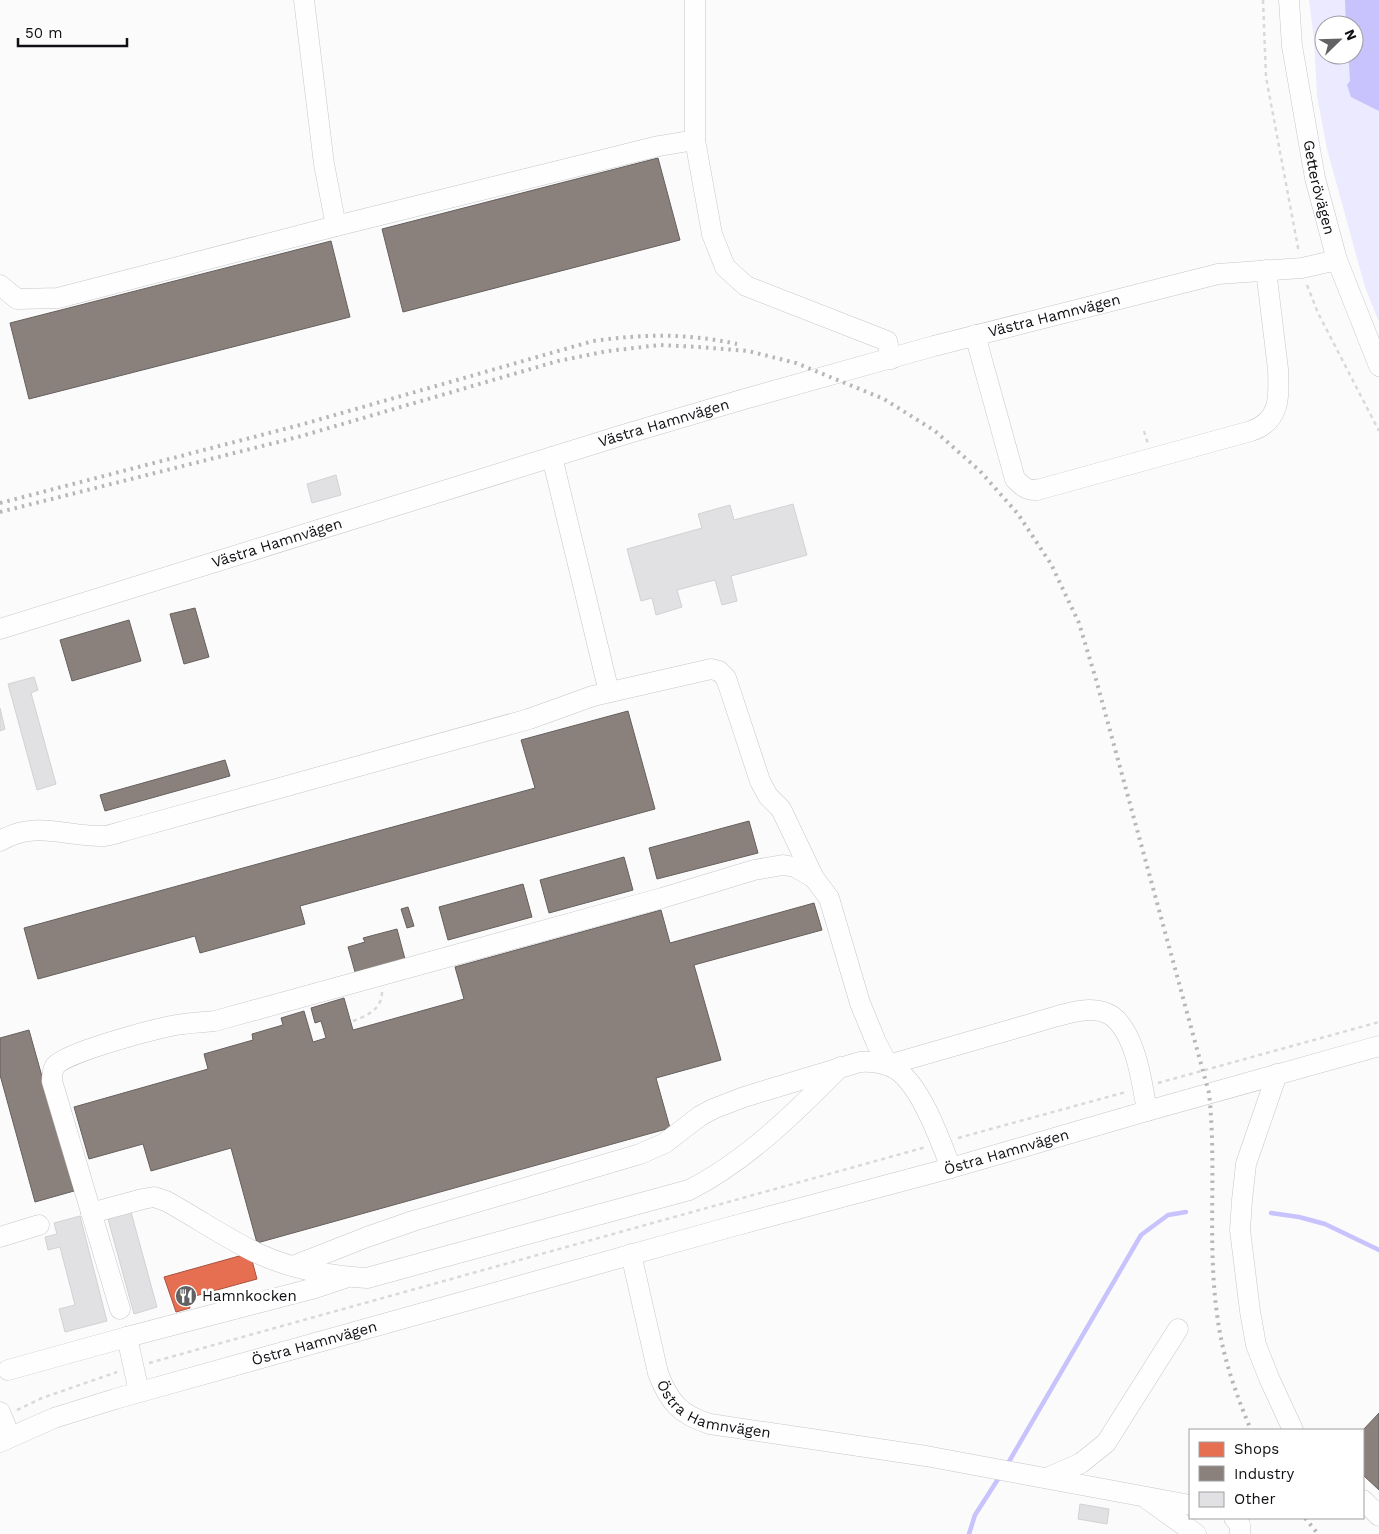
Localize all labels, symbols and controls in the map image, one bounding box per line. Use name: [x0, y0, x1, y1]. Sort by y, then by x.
scale bar: [18, 15, 126, 47]
north arrow: [1314, 15, 1364, 65]
text: 50 m: [25, 24, 62, 42]
text: N: [1342, 27, 1360, 43]
street label: Getterövägen: [1300, 139, 1339, 237]
street label: Västra Hamnvägen: [986, 290, 1122, 341]
street label: Västra Hamnvägen: [596, 395, 731, 451]
street label: Västra Hamnvägen: [209, 514, 344, 572]
street label: Östra Hamnvägen: [942, 1125, 1071, 1179]
restaurant icon: Hamnkocken: [174, 1284, 198, 1308]
place label: Hamnkocken: [202, 1287, 297, 1305]
street label: Östra Hamnvägen: [250, 1317, 379, 1369]
street label: Östra Hamnvägen: [653, 1377, 772, 1442]
legend: [1189, 1429, 1364, 1519]
text: Shops: [1234, 1440, 1279, 1458]
text: Industry: [1234, 1465, 1295, 1483]
text: Other: [1234, 1490, 1276, 1508]

